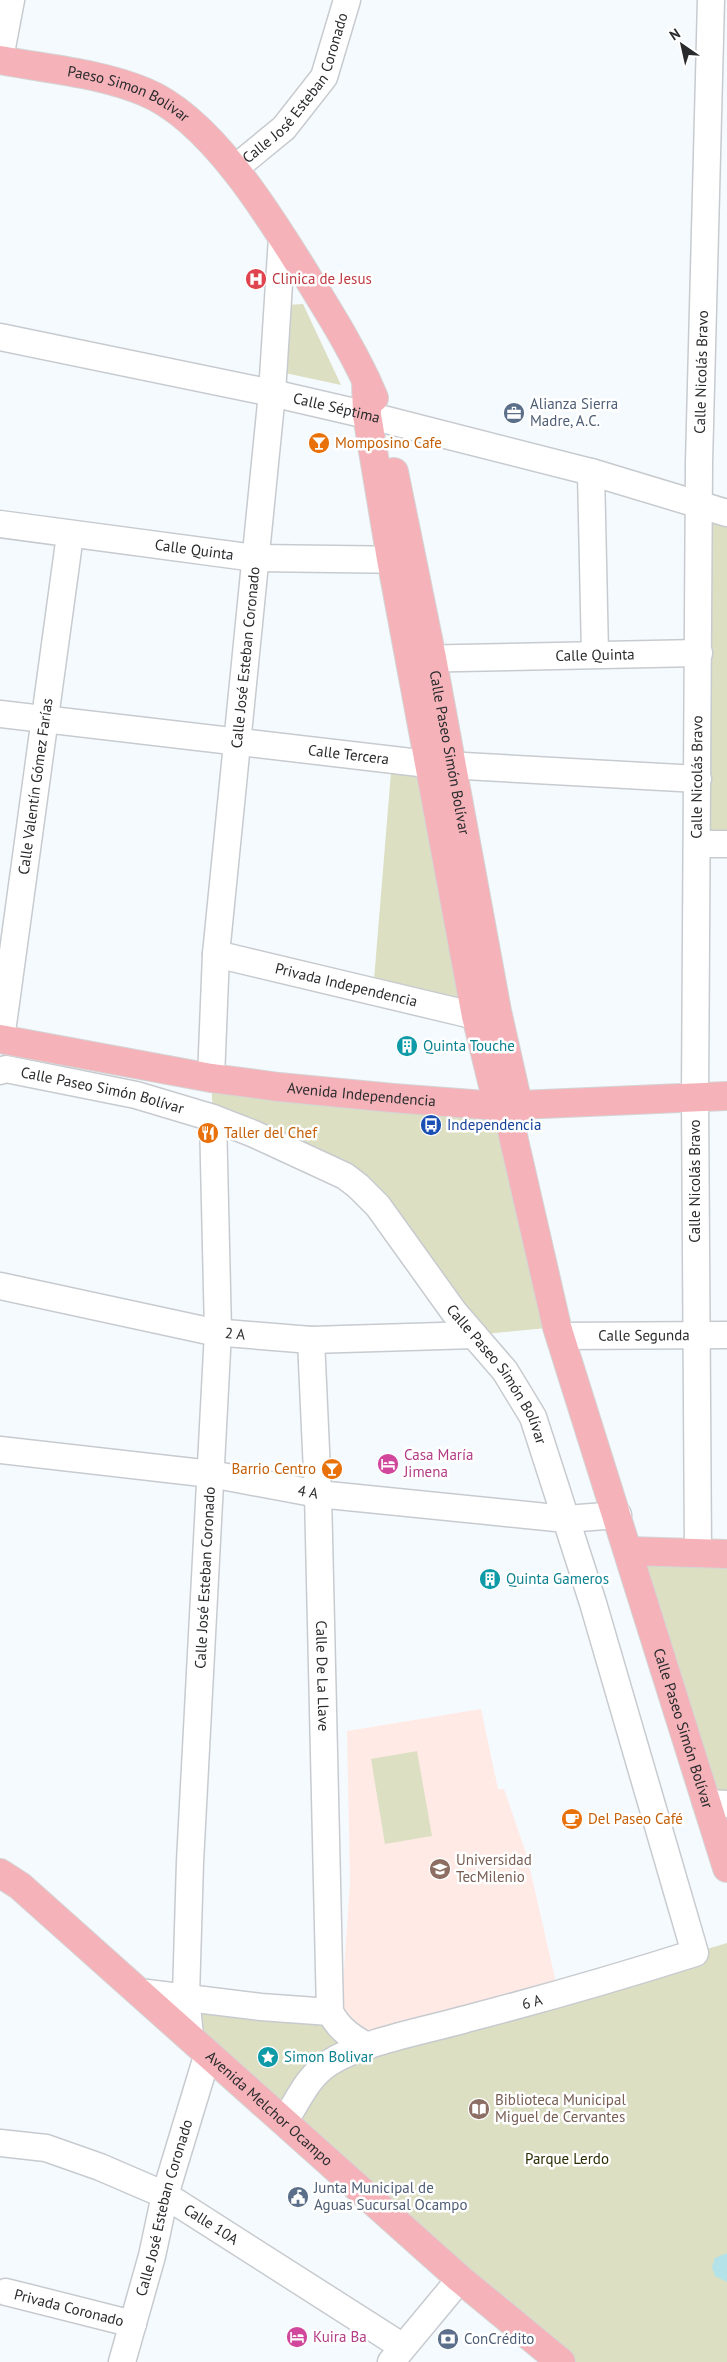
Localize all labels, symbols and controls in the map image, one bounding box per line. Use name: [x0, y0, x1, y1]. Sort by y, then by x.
street label: Calle José Esteban Coronado: [238, 10, 352, 167]
north arrow: [657, 20, 707, 70]
text: N: [666, 24, 684, 44]
street label: Paeso Simon Bolivar: [66, 61, 194, 126]
hospital icon: Clinica de Jesus: [244, 267, 268, 291]
place label: Clinica de Jesus: [272, 269, 372, 288]
street label: Calle Nicolás Bravo: [690, 310, 712, 434]
street label: Calle Séptima: [291, 388, 382, 427]
place label: Alianza Sierra Madre, A.C.: [530, 394, 618, 430]
office icon: Alianza Sierra Madre, A.C.: [502, 401, 526, 425]
bar icon: Momposino Cafe: [307, 431, 331, 455]
place label: Momposino Cafe: [335, 433, 442, 452]
street label: Calle Quinta: [154, 535, 235, 564]
street label: Calle José Esteban Coronado: [227, 566, 264, 749]
street label: Calle Quinta: [555, 644, 635, 665]
street label: Calle Paseo Simón Bolívar: [425, 669, 474, 836]
street label: Calle Valentín Gómez Farías: [14, 697, 57, 876]
street label: Calle Nicolás Bravo: [687, 715, 706, 839]
street label: Calle Tercera: [307, 740, 390, 768]
street label: Privada Independencia: [273, 958, 420, 1011]
building icon: Quinta Touche: [395, 1034, 419, 1058]
place label: Quinta Touche: [423, 1036, 515, 1055]
street label: Calle Paseo Simón Bolívar: [19, 1062, 186, 1118]
street label: Avenida Independencia: [286, 1078, 437, 1110]
bus stop icon: Independencia: [419, 1113, 443, 1137]
place label: Independencia: [447, 1115, 541, 1134]
street label: Calle Nicolás Bravo: [685, 1119, 704, 1243]
restaurant icon: Taller del Chef: [196, 1121, 220, 1145]
place label: Taller del Chef: [224, 1123, 318, 1142]
street label: Calle Paseo Simón Bolívar: [443, 1300, 551, 1446]
street label: 2 A: [224, 1323, 246, 1344]
street label: Calle Segunda: [598, 1325, 690, 1345]
place label: Casa María Jimena: [403, 1445, 473, 1481]
hotel icon: Casa María Jimena: [376, 1452, 400, 1476]
bar icon: Barrio Centro: [320, 1457, 344, 1481]
place label: Barrio Centro: [231, 1459, 316, 1478]
street label: 4 A: [296, 1480, 320, 1503]
street label: Calle José Esteban Coronado: [190, 1486, 219, 1669]
building icon: Quinta Gameros: [478, 1567, 502, 1591]
place label: Quinta Gameros: [506, 1569, 609, 1588]
street label: Calle De La Llave: [312, 1620, 333, 1731]
street label: Calle Paseo Simón Bolívar: [649, 1646, 718, 1811]
cafe icon: Del Paseo Café: [560, 1807, 584, 1831]
place label: Del Paseo Café: [588, 1809, 683, 1828]
place label: Universidad TecMilenio: [456, 1850, 532, 1886]
school or university icon: Universidad TecMilenio: [428, 1857, 452, 1881]
street label: 6 A: [520, 1990, 544, 2013]
place icon: Simon Bolivar: [256, 2045, 280, 2069]
street label: Avenida Melchor Ocampo: [202, 2047, 337, 2170]
place label: Simon Bolivar: [284, 2047, 373, 2066]
place label: Biblioteca Municipal Miguel de Cervantes: [495, 2090, 626, 2126]
library icon: Biblioteca Municipal Miguel de Cervantes: [467, 2097, 491, 2121]
street label: Calle José Esteban Coronado: [131, 2117, 196, 2298]
park label: Parque Lerdo: [525, 2149, 609, 2168]
place label: Junta Municipal de Aguas Sucursal Ocampo: [313, 2178, 467, 2214]
public building icon: Junta Municipal de Aguas Sucursal Ocampo: [286, 2185, 310, 2209]
street label: Calle 10A: [180, 2200, 243, 2249]
street label: Privada Coronado: [12, 2284, 126, 2330]
hotel icon: Kuira Ba: [285, 2325, 309, 2349]
place label: Kuira Ba: [313, 2327, 367, 2346]
bank icon: ConCrédito: [436, 2327, 460, 2351]
place label: ConCrédito: [464, 2329, 534, 2348]

